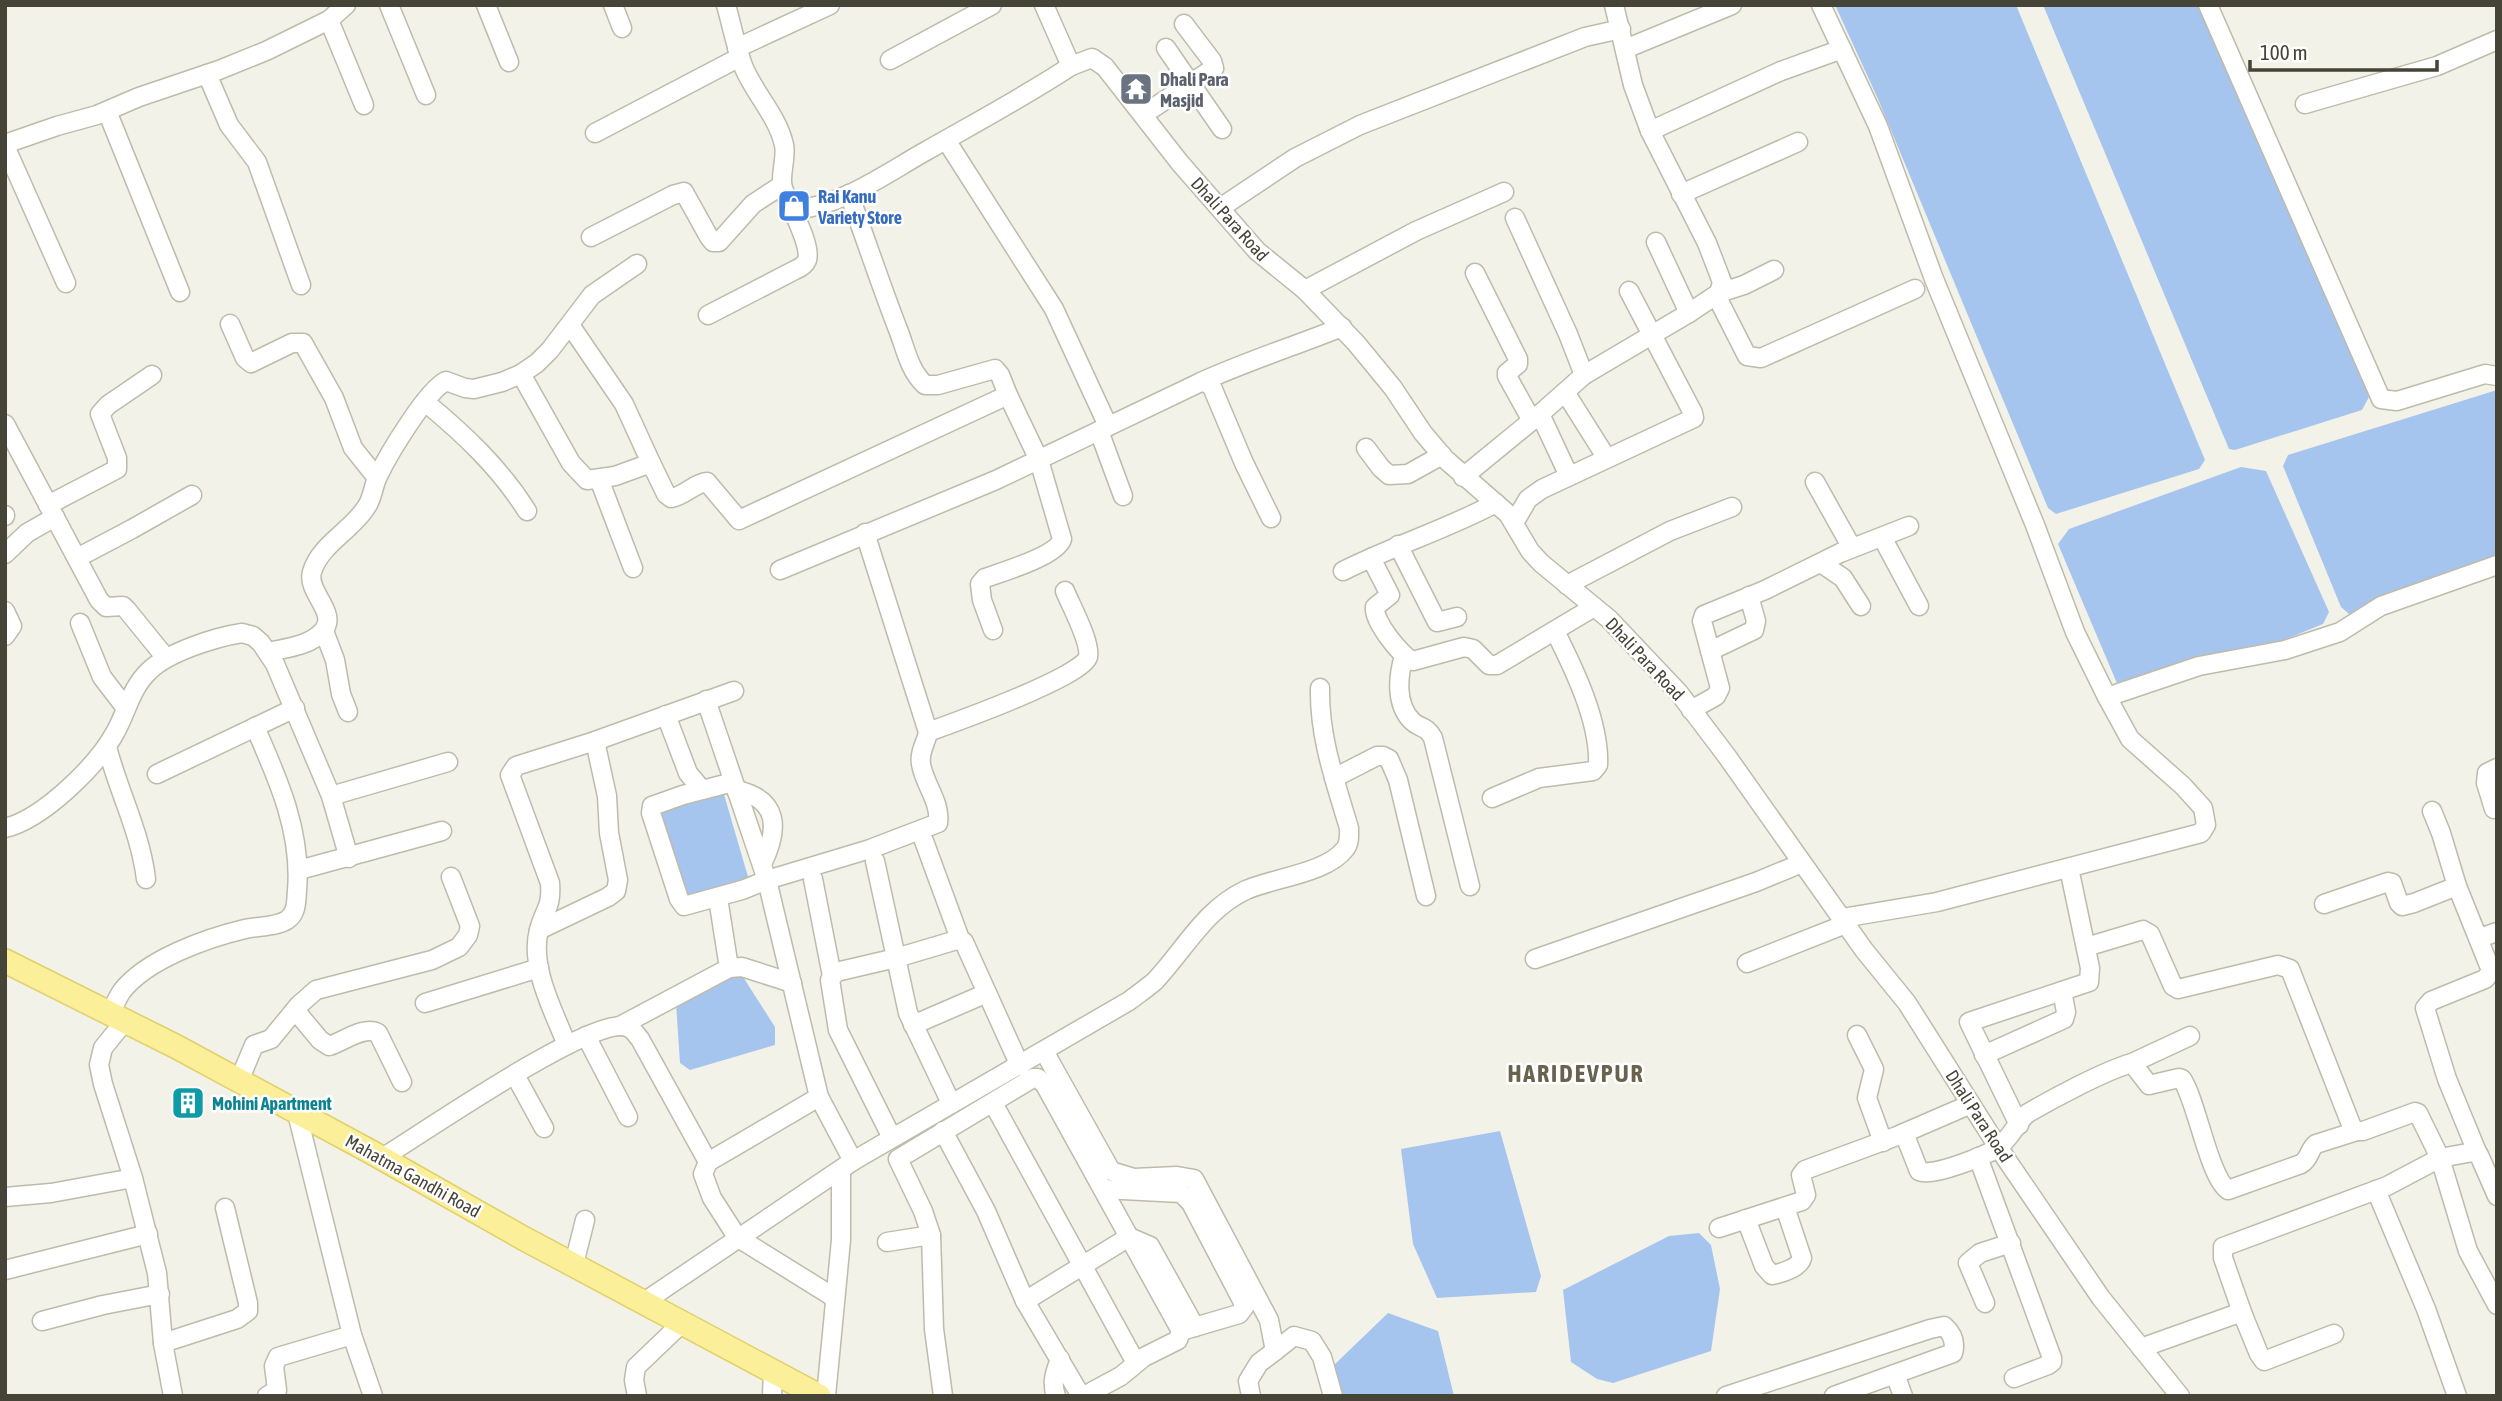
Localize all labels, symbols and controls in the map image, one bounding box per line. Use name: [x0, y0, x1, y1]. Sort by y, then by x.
scale bar: [2250, 28, 2437, 72]
text: 100 m: [2260, 40, 2308, 64]
place label: Dhali Para Masjid: [1160, 69, 1229, 111]
temple icon: Dhali Para Masjid: [1117, 70, 1155, 108]
street label: Dhali Para Road: [1187, 173, 1273, 265]
place label: Rai Kanu Variety Store: [817, 186, 902, 228]
shop icon: Rai Kanu Variety Store: [775, 187, 813, 225]
street label: Dhali Para Road: [1601, 613, 1689, 705]
district label: HARIDEVPUR: [1507, 1060, 1645, 1087]
street label: Dhali Para Road: [1941, 1066, 2017, 1166]
building icon: Mohini Apartment: [169, 1084, 207, 1122]
place label: Mohini Apartment: [212, 1093, 333, 1114]
street label: Mahatma Gandhi Road: [342, 1130, 484, 1222]

